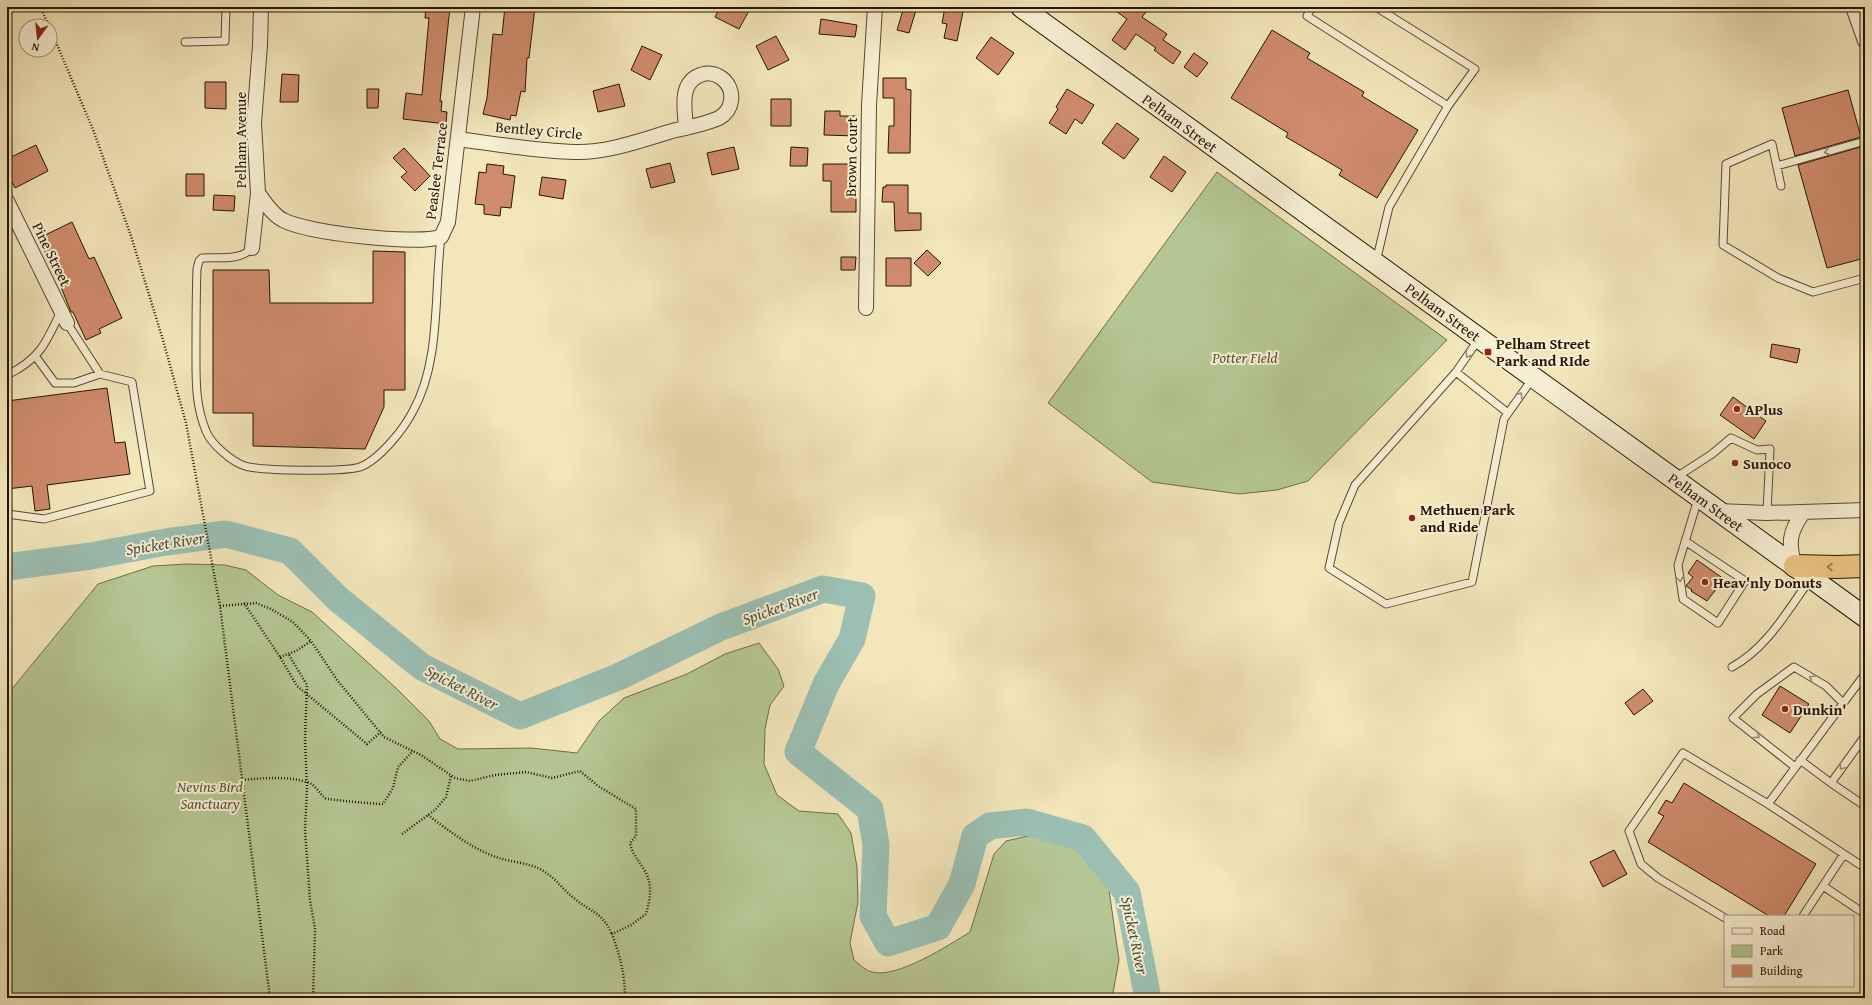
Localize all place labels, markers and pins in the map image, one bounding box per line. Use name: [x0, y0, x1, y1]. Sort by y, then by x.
place label: Pelham Street Park and RIde: [1496, 333, 1590, 371]
marker: Pelham Street Park and RIde: [1483, 347, 1493, 357]
place label: APlus: [1745, 399, 1783, 420]
marker: APlus: [1732, 404, 1742, 414]
place label: Sunoco: [1743, 453, 1791, 474]
marker: Sunoco: [1730, 458, 1740, 468]
place label: Methuen Park and Ride: [1420, 499, 1515, 537]
marker: Methuen Park and Ride: [1407, 513, 1417, 523]
place label: Heav'nly Donuts: [1713, 572, 1822, 593]
marker: Heav'nly Donuts: [1700, 577, 1710, 587]
place label: Dunkin': [1793, 699, 1846, 720]
marker: Dunkin': [1780, 704, 1790, 714]

